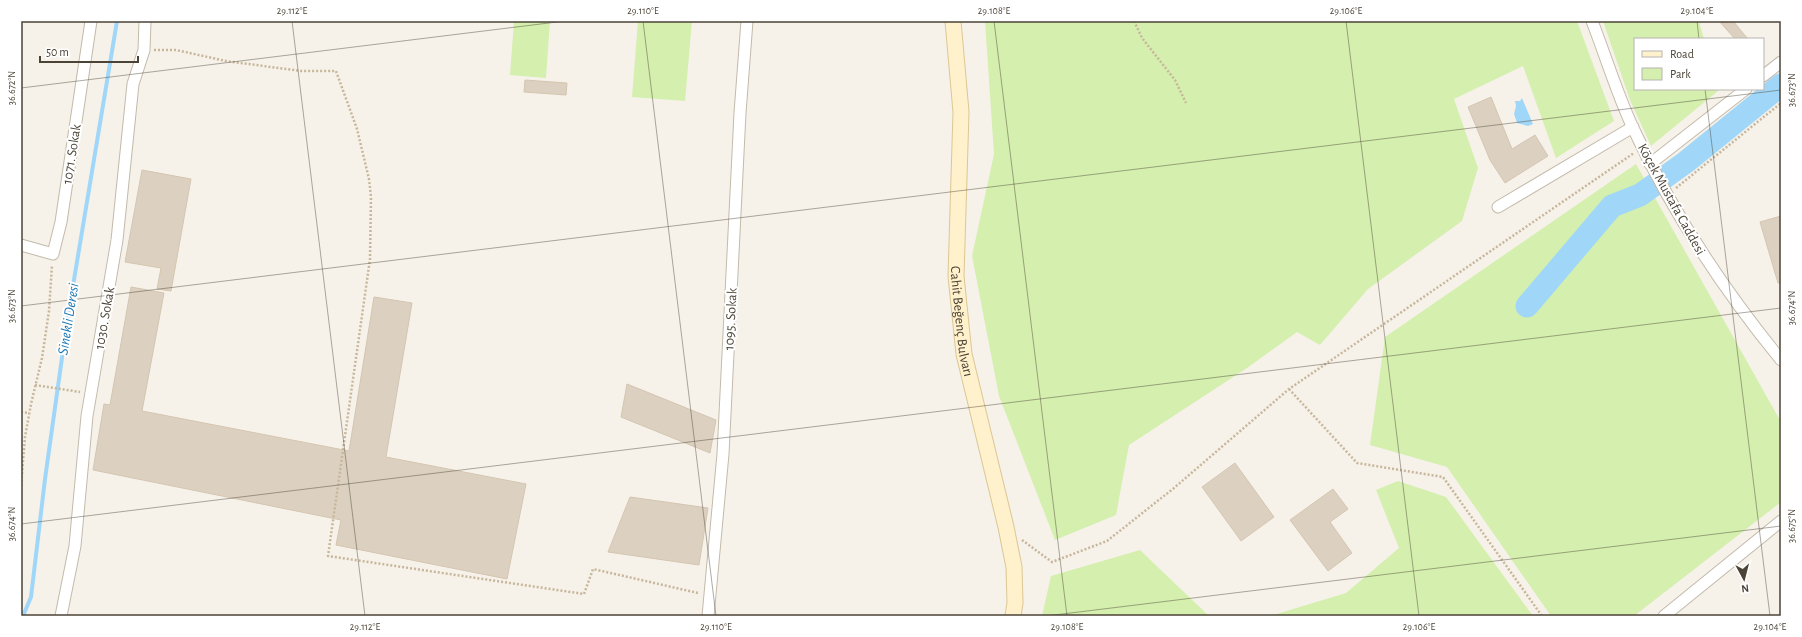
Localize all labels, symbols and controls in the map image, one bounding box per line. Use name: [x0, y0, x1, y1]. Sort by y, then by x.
text: 29.112°E: [277, 6, 308, 16]
text: 29.110°E: [627, 6, 659, 16]
text: 29.108°E: [978, 6, 1011, 16]
text: 29.106°E: [1330, 6, 1363, 16]
text: 29.104°E: [1681, 6, 1714, 16]
scale bar: [40, 38, 138, 64]
legend: [1634, 38, 1764, 90]
text: 50 m: [46, 46, 69, 58]
text: Road: [1670, 48, 1694, 60]
text: Park: [1670, 68, 1691, 80]
text: 36.672°N: [7, 71, 17, 105]
text: 36.673°N: [1787, 73, 1797, 107]
street label: 1071. Sokak: [60, 123, 84, 185]
street label: Köçek Mustafa Caddesi: [1635, 142, 1707, 257]
street label: Cahit Beğenç Bulvarı: [948, 266, 975, 378]
water label: Sinekli Deresi: [55, 282, 82, 356]
street label: 1030. Sokak: [93, 285, 117, 350]
street label: 1095. Sokak: [722, 287, 740, 351]
text: 36.673°N: [7, 289, 17, 323]
text: 36.674°N: [1787, 291, 1797, 325]
text: 36.674°N: [7, 507, 17, 541]
text: 36.675°N: [1787, 509, 1797, 543]
north arrow: [1724, 559, 1764, 599]
text: N: [1741, 583, 1750, 594]
text: 29.112°E: [350, 622, 381, 632]
text: 29.110°E: [700, 622, 732, 632]
text: 29.108°E: [1051, 622, 1084, 632]
text: 29.106°E: [1403, 622, 1436, 632]
text: 29.104°E: [1754, 622, 1787, 632]

